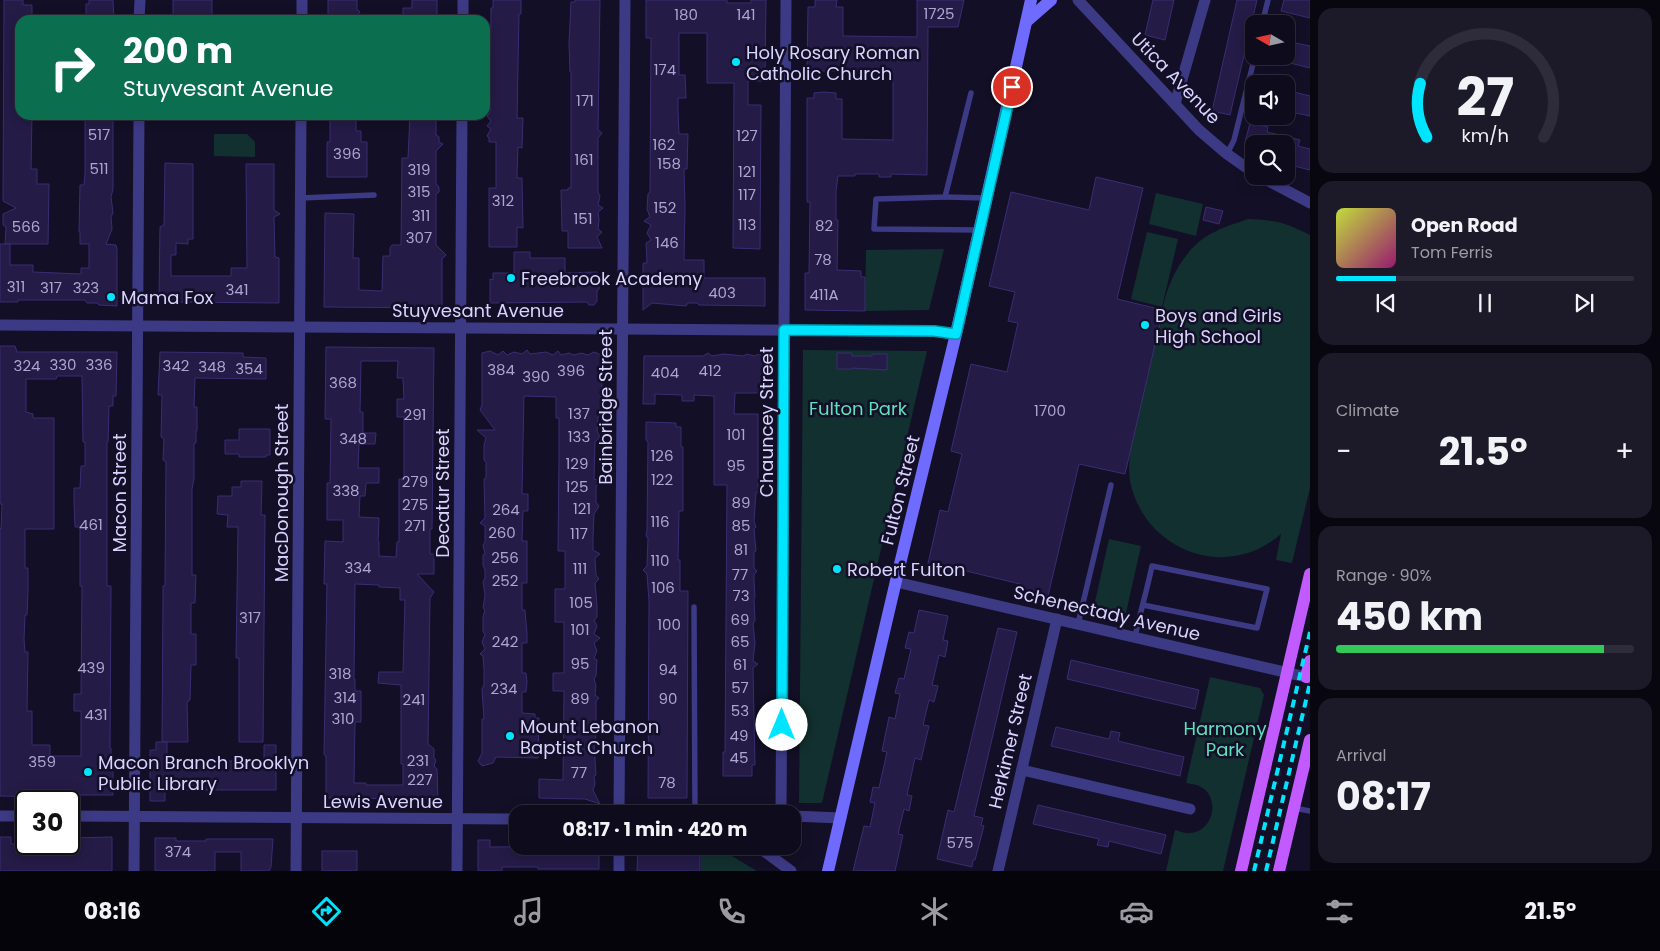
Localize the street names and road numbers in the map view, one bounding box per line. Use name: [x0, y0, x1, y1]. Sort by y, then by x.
street label: Utica Avenue: [1126, 27, 1226, 129]
street label: Stuyvesant Avenue: [392, 298, 564, 323]
street label: Bainbridge Street: [593, 329, 618, 485]
street label: Chauncey Street: [754, 347, 779, 497]
street label: MacDonough Street: [269, 404, 294, 582]
street label: Decatur Street: [430, 428, 455, 558]
street label: Macon Street: [107, 433, 132, 553]
street label: Fulton Street: [874, 433, 926, 547]
street label: Schenectady Avenue: [1011, 579, 1203, 647]
street label: Herkimer Street: [982, 671, 1038, 811]
street label: Lewis Avenue: [323, 789, 443, 814]

